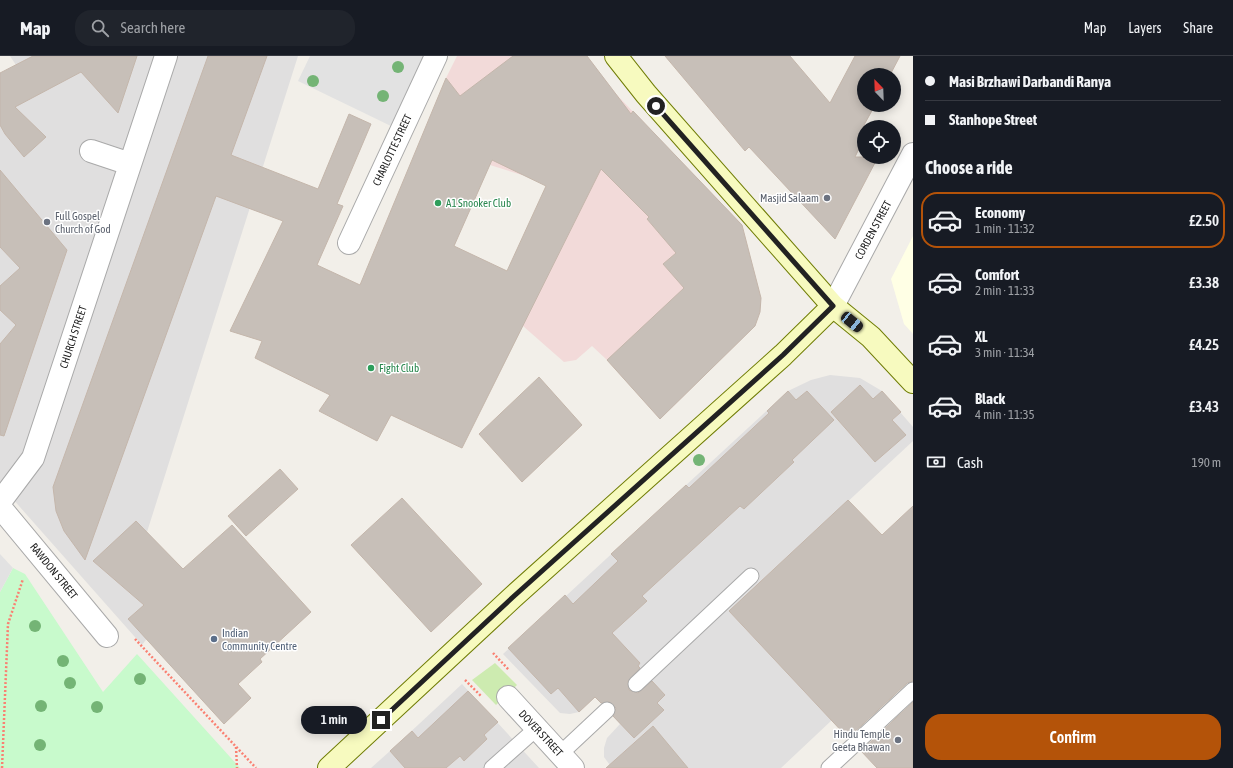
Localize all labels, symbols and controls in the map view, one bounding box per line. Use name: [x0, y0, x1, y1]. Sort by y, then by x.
search box: [75, 10, 355, 46]
text: Map: [20, 17, 51, 39]
icon: search: [89, 17, 111, 39]
text: Search here: [121, 19, 185, 36]
text: Map: [1084, 20, 1106, 36]
text: Layers: [1128, 20, 1161, 36]
text: Share: [1183, 20, 1213, 36]
north arrow: [857, 68, 901, 112]
map controls: [857, 68, 901, 164]
text: Masi Brzhawi Darbandi Ranya: [949, 73, 1111, 90]
route start: [647, 97, 665, 115]
text: Stanhope Street: [949, 111, 1037, 128]
street label: CHARLOTTE STREET: [370, 112, 414, 188]
button: locate: [857, 120, 901, 164]
text: Choose a ride: [925, 157, 1013, 178]
place label: Masjid Salaam: [760, 192, 819, 204]
marker: Masjid Salaam: [822, 193, 832, 203]
place label: A1 Snooker Club: [446, 197, 511, 209]
marker: A1 Snooker Club: [433, 198, 443, 208]
street label: CORDEN STREET: [853, 198, 894, 261]
icon: car: [927, 202, 963, 238]
text: Economy: [975, 204, 1025, 221]
place label: Full Gospel Church of God: [55, 210, 111, 235]
text: £2.50: [1189, 212, 1219, 229]
marker: Full Gospel Church of God: [42, 217, 52, 227]
text: 1 min · 11:32: [975, 221, 1035, 236]
icon: car: [927, 264, 963, 300]
text: Comfort: [975, 266, 1019, 283]
text: £3.38: [1189, 274, 1219, 291]
text: 2 min · 11:33: [975, 283, 1035, 298]
street label: CHURCH STREET: [57, 304, 89, 370]
car: [839, 310, 865, 334]
icon: car: [927, 326, 963, 362]
text: XL: [975, 328, 988, 345]
text: £4.25: [1189, 336, 1219, 353]
text: 3 min · 11:34: [975, 345, 1035, 360]
place label: Fight Club: [379, 362, 419, 374]
marker: Fight Club: [366, 363, 376, 373]
icon: car: [927, 388, 963, 424]
text: Black: [975, 390, 1005, 407]
text: £3.43: [1189, 398, 1219, 415]
text: 4 min · 11:35: [975, 407, 1035, 422]
icon: cash: [925, 451, 947, 473]
text: Cash: [957, 454, 983, 471]
text: 190 m: [1192, 455, 1221, 470]
street label: RAWDON STREET: [28, 541, 80, 601]
place label: Indian Community Centre: [222, 627, 297, 652]
marker: Indian Community Centre: [209, 634, 219, 644]
callout: 1 min: [301, 706, 367, 734]
street label: DOVER STREET: [517, 707, 566, 759]
route end: [372, 711, 390, 729]
text: 1 min: [321, 712, 347, 727]
button: Confirm: [925, 714, 1221, 760]
place label: Hindu Temple Geeta Bhawan: [832, 728, 890, 753]
marker: Hindu Temple Geeta Bhawan: [893, 735, 903, 745]

